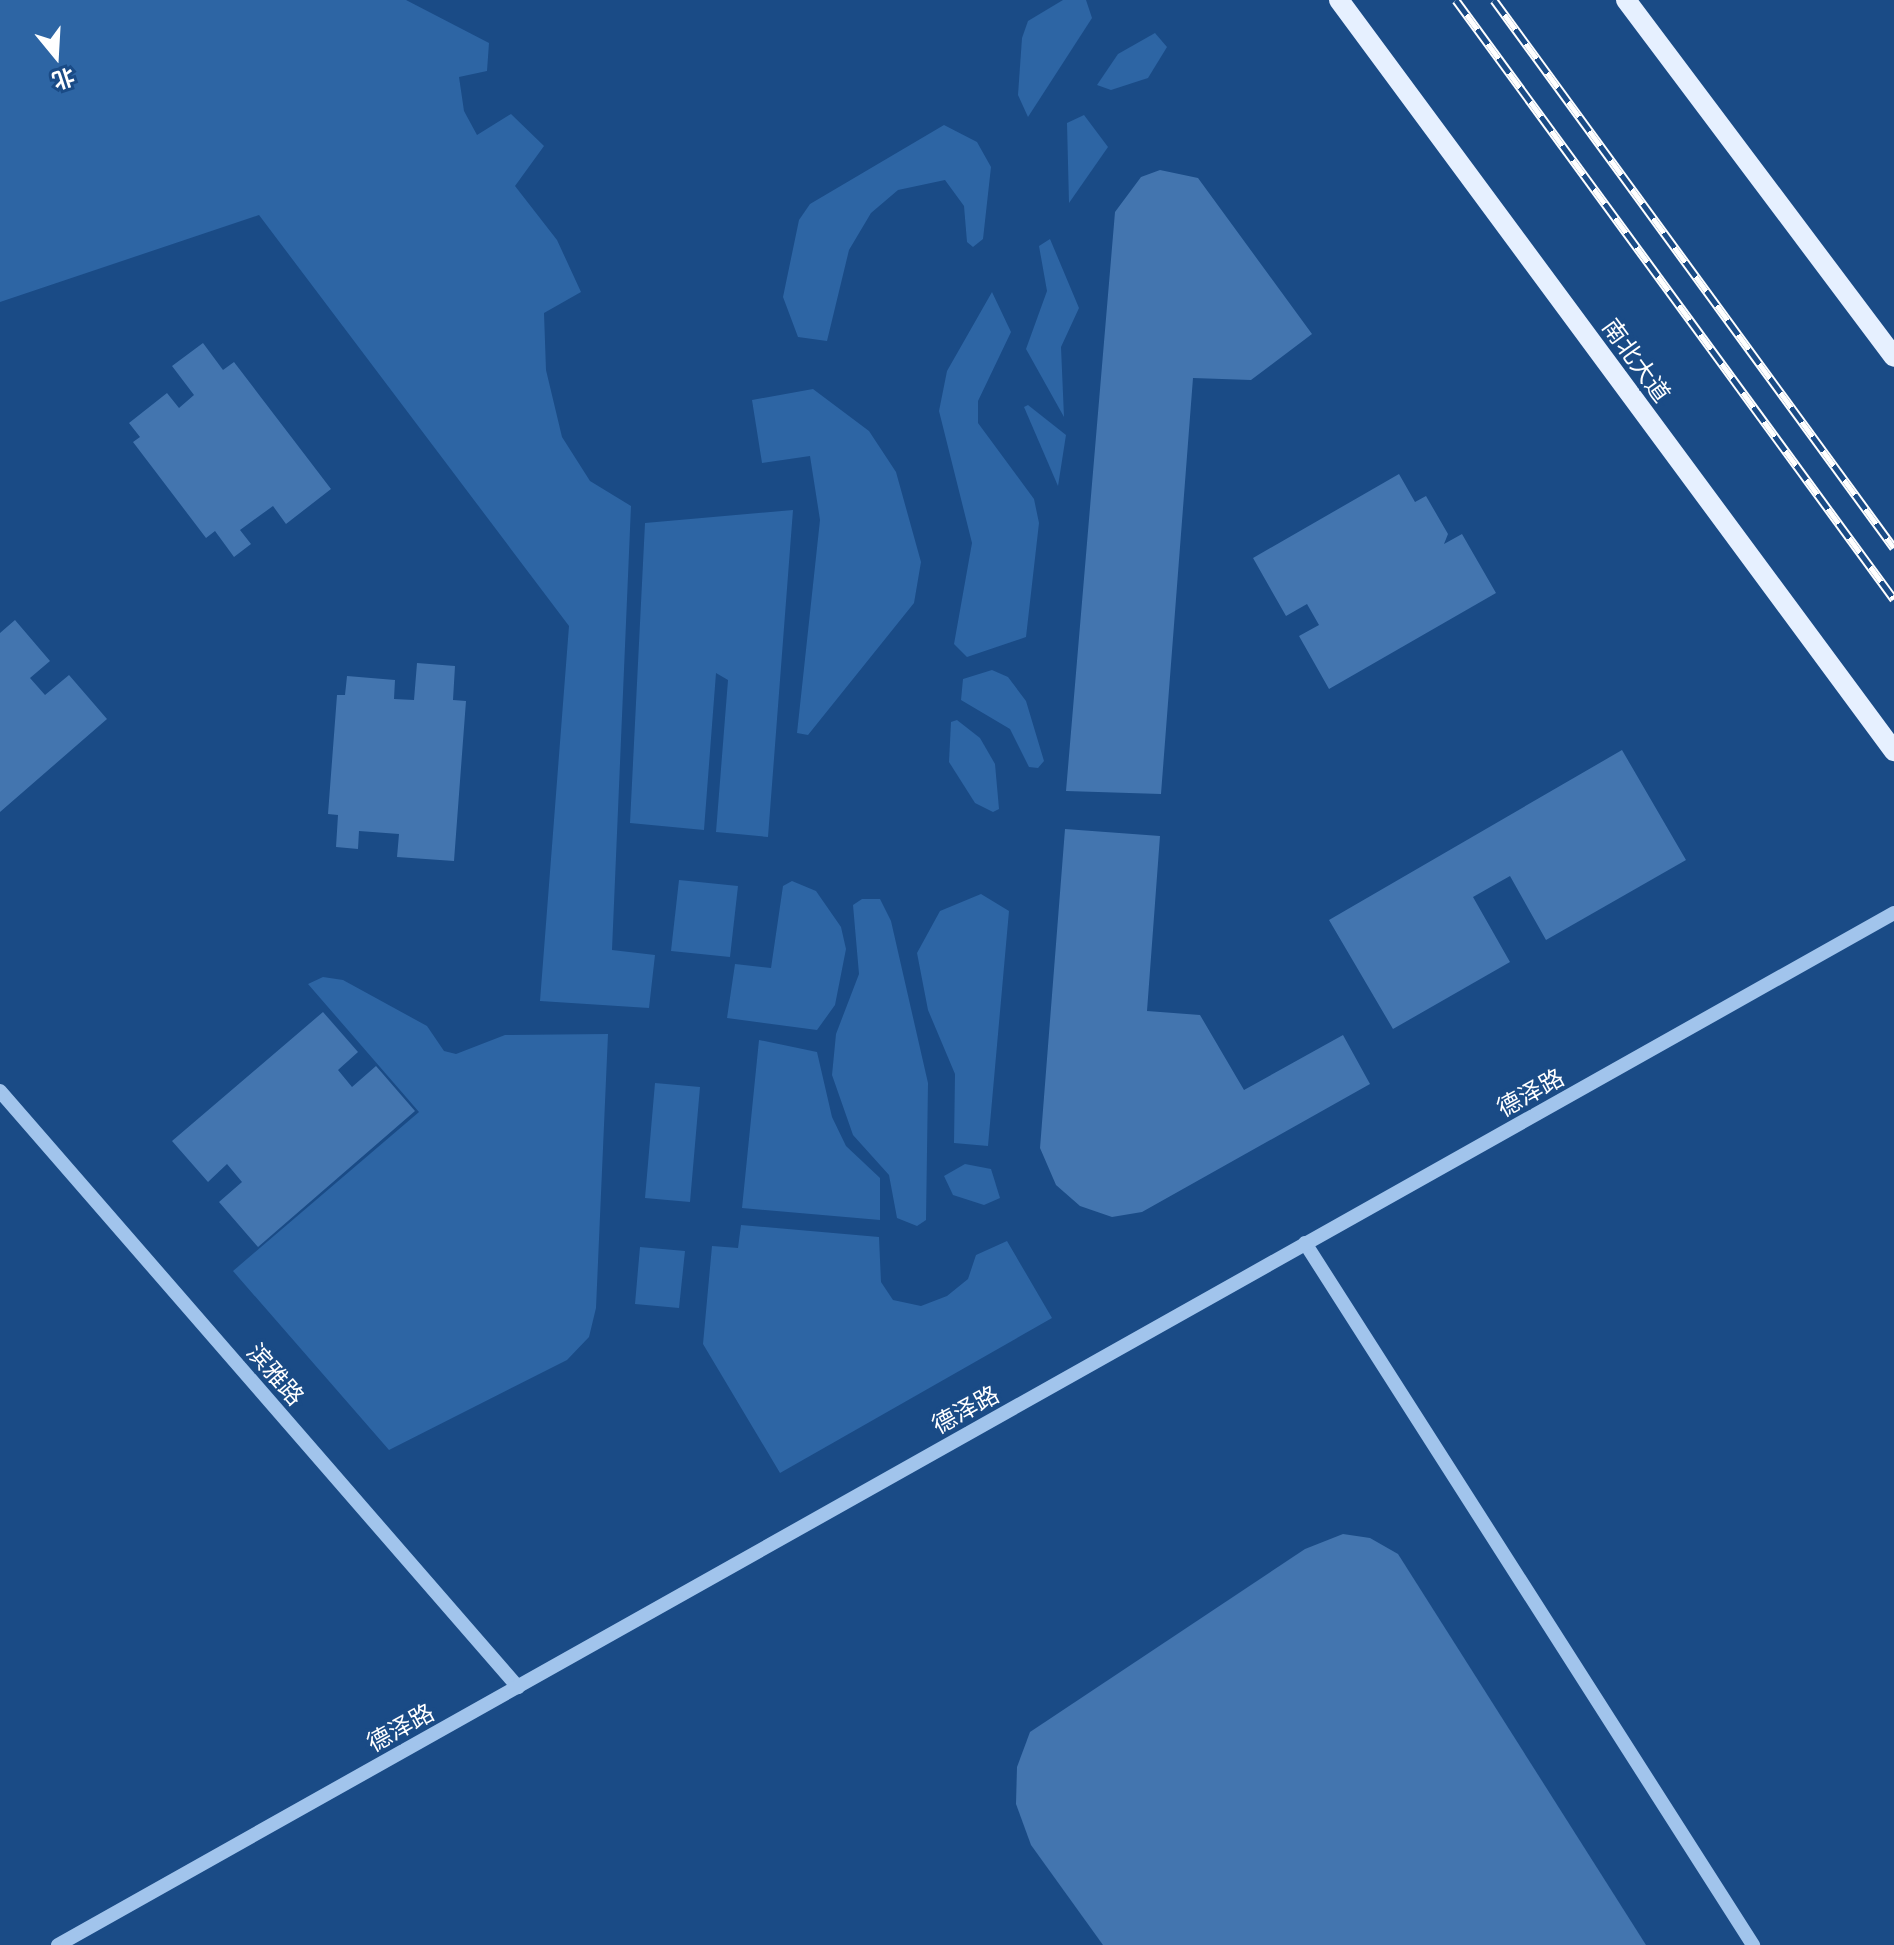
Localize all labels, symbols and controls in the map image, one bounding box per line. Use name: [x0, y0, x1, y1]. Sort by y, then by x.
north arrow: [16, 16, 96, 96]
text: 北: [49, 63, 78, 96]
street label: 南北大道: [1597, 313, 1677, 407]
street label: 德泽路: [1492, 1062, 1568, 1122]
street label: 滨雅路: [242, 1337, 310, 1411]
street label: 德泽路: [927, 1379, 1003, 1439]
street label: 德泽路: [362, 1697, 438, 1757]

